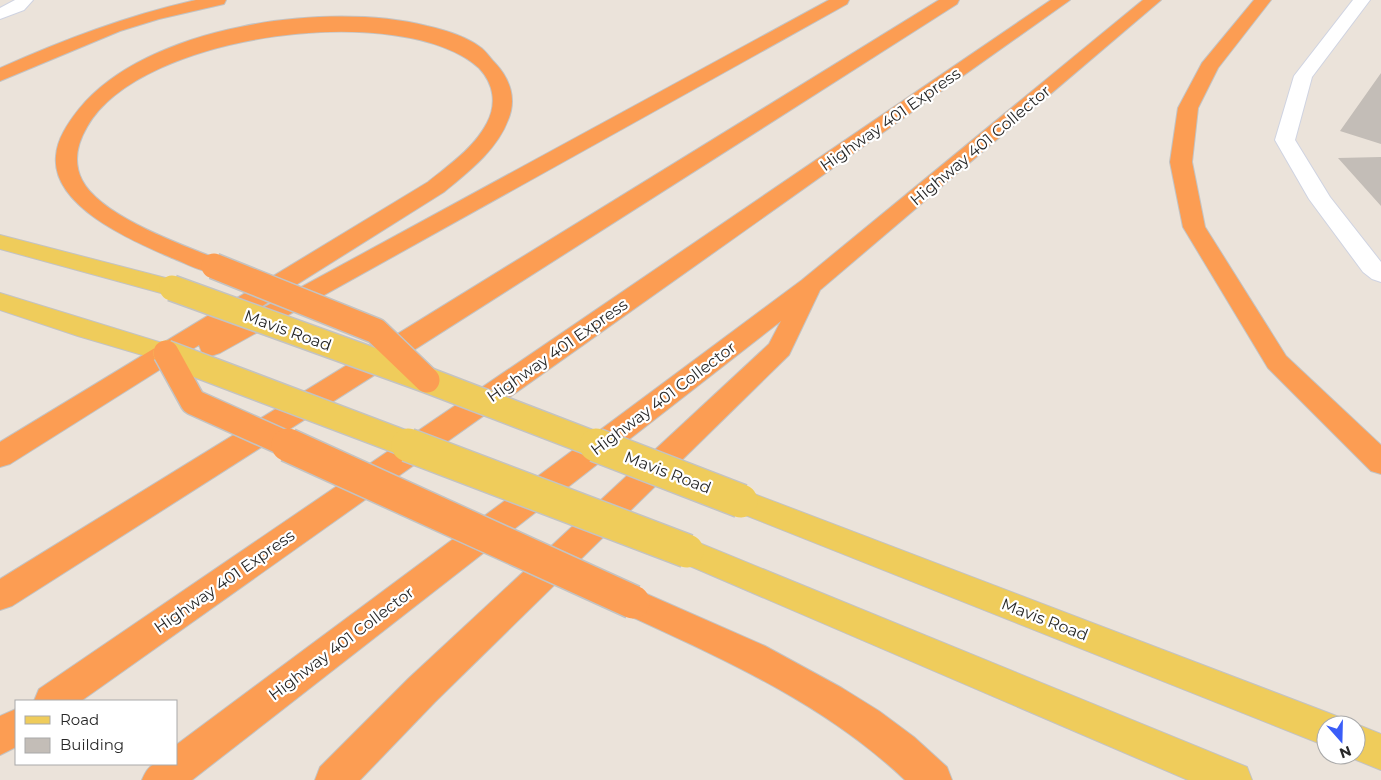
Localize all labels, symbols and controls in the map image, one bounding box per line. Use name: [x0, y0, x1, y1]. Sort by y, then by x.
street label: Highway 401 Express: [816, 64, 964, 175]
street label: Highway 401 Collector: [906, 81, 1054, 209]
street label: Highway 401 Express: [483, 295, 631, 406]
street label: Mavis Road: [242, 306, 334, 355]
street label: Highway 401 Collector: [587, 338, 740, 459]
street label: Mavis Road: [622, 447, 714, 498]
street label: Highway 401 Express: [150, 526, 298, 637]
street label: Highway 401 Collector: [265, 583, 418, 704]
street label: Mavis Road: [999, 594, 1091, 645]
legend: [15, 700, 178, 765]
text: Road: [60, 710, 99, 729]
north arrow: [1316, 715, 1366, 765]
text: Building: [60, 735, 124, 754]
text: N: [1337, 742, 1354, 763]

